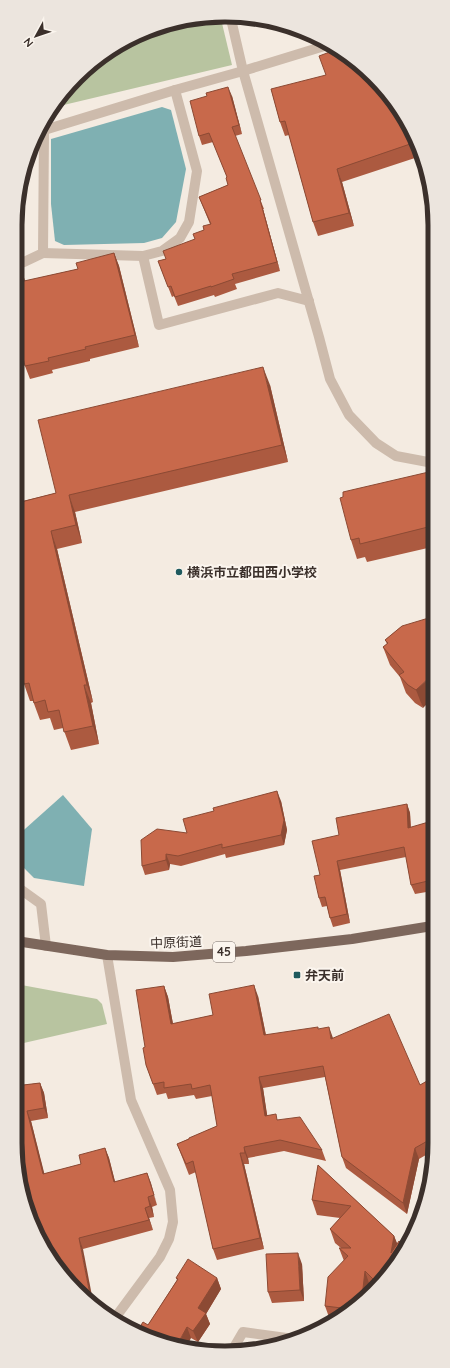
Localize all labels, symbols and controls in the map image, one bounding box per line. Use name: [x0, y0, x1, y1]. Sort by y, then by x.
north arrow: [16, 16, 56, 56]
text: N: [20, 35, 36, 50]
place label: 横浜市立都田西小学校: [187, 564, 317, 580]
marker: 横浜市立都田西小学校: [174, 567, 184, 577]
street label: 中原街道: [150, 933, 202, 951]
road number: 45: [213, 942, 235, 962]
place label: 弁天前: [305, 967, 344, 983]
marker: 弁天前: [292, 970, 302, 980]

